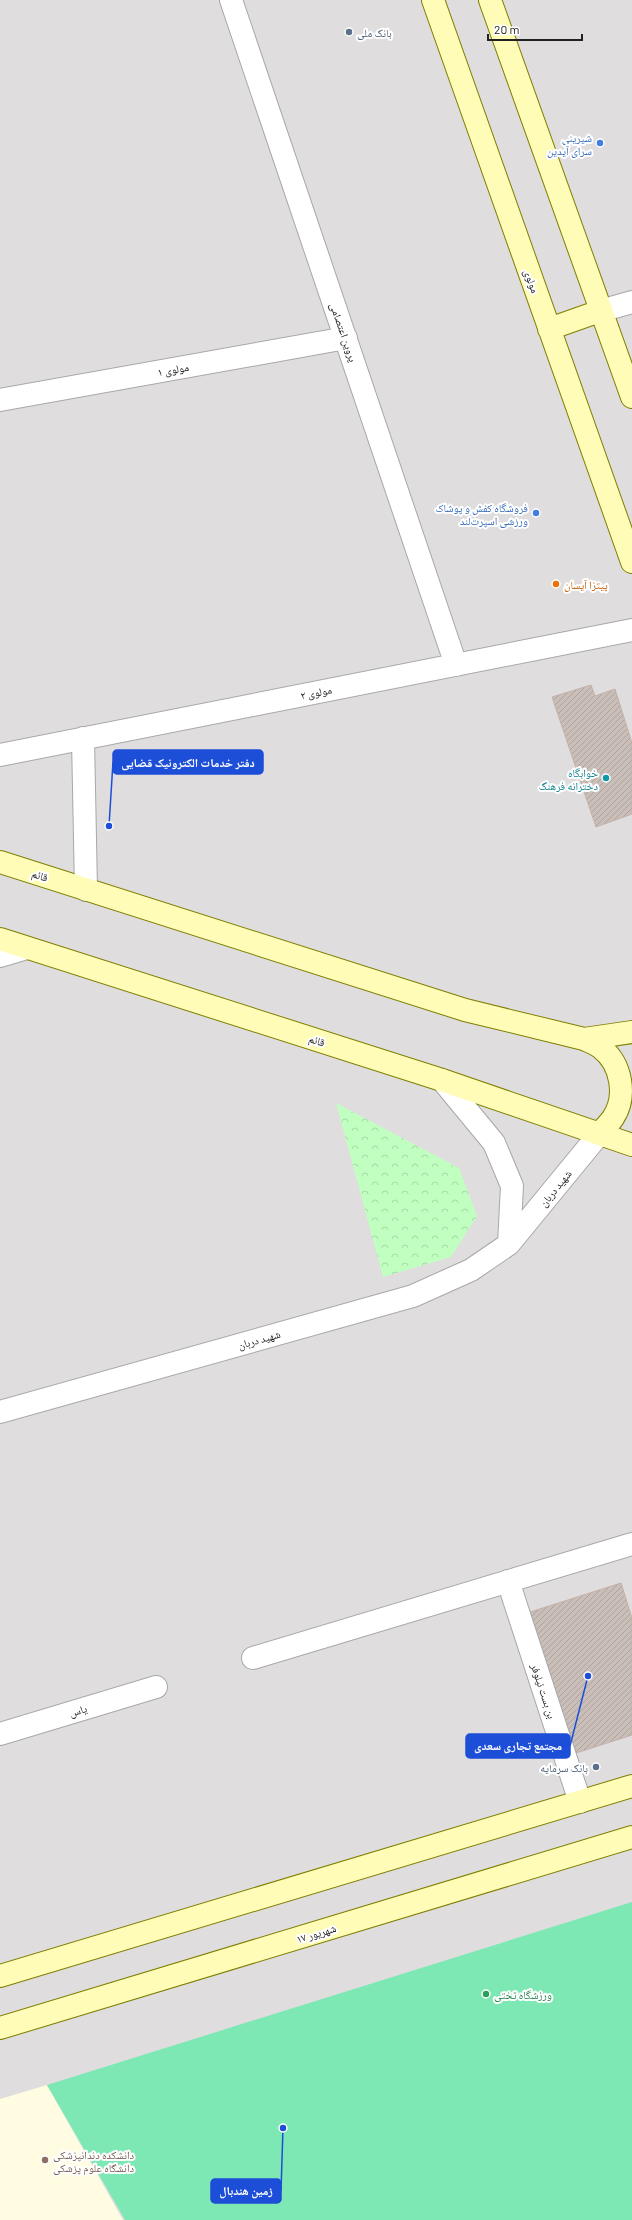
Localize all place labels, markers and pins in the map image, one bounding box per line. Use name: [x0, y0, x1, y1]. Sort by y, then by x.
place label: بانک ملی: [357, 26, 392, 40]
marker: بانک ملی: [344, 27, 354, 37]
place label: شیرینی سرای آیدین: [547, 131, 592, 158]
marker: شیرینی سرای آیدین: [595, 138, 605, 148]
place label: فروشگاه کفش و پوشاک ورزشی اسپرت‌لند: [436, 501, 528, 528]
marker: فروشگاه کفش و پوشاک ورزشی اسپرت‌لند: [531, 508, 541, 518]
place label: پیتزا آیسان: [564, 578, 608, 592]
marker: پیتزا آیسان: [551, 579, 561, 589]
callout: دفتر خدمات الکترونیک قضایی: [113, 750, 263, 774]
place label: خوابگاه دخترانه فرهنگ: [539, 766, 598, 792]
marker: خوابگاه دخترانه فرهنگ: [601, 773, 611, 783]
callout: مجتمع تجاری سعدی: [466, 1734, 570, 1758]
place label: بانک سرمایه: [540, 1761, 588, 1774]
marker: بانک سرمایه: [591, 1762, 601, 1772]
place label: ورزشگاه تختی: [494, 1988, 552, 2002]
marker: ورزشگاه تختی: [481, 1989, 491, 1999]
place label: دانشکده دندانپزشکی دانشگاه علوم پزشکی: [53, 2148, 135, 2175]
marker: دانشکده دندانپزشکی دانشگاه علوم پزشکی: [40, 2155, 50, 2165]
callout: زمین هندبال: [211, 2179, 281, 2203]

